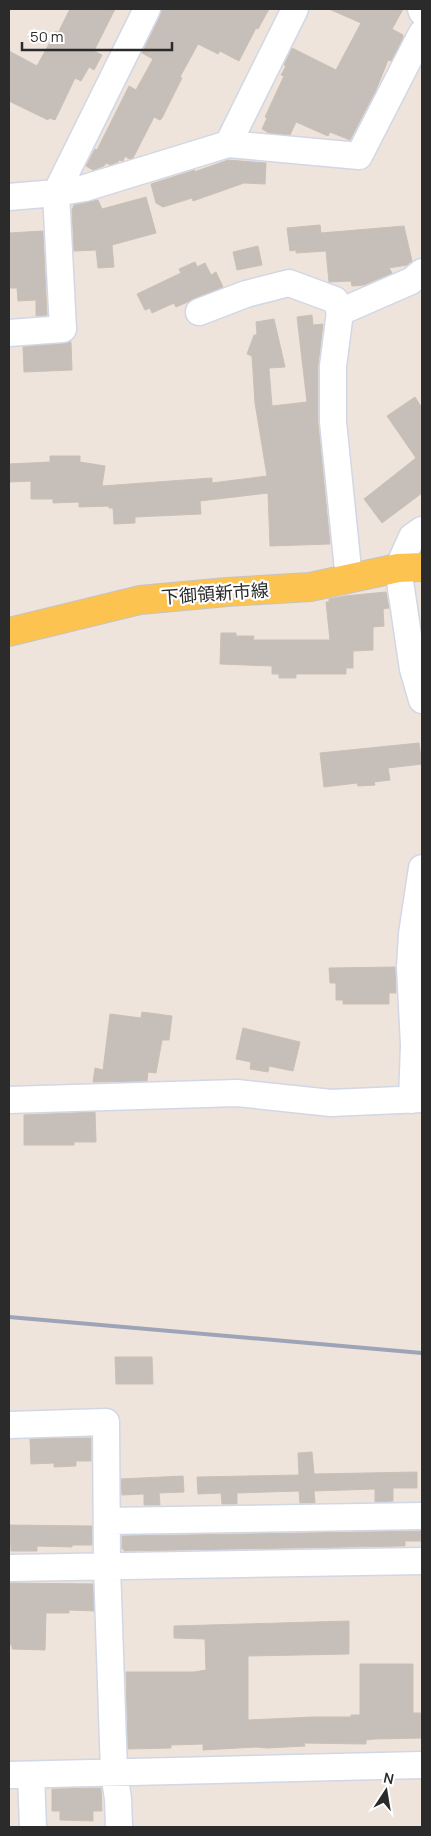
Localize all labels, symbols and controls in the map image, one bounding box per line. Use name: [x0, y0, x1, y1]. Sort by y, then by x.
scale bar: [22, 20, 172, 52]
text: 50 m: [30, 26, 64, 47]
street label: 下御領新市線: [160, 577, 270, 609]
north arrow: [361, 1766, 411, 1816]
text: N: [382, 1767, 396, 1788]

